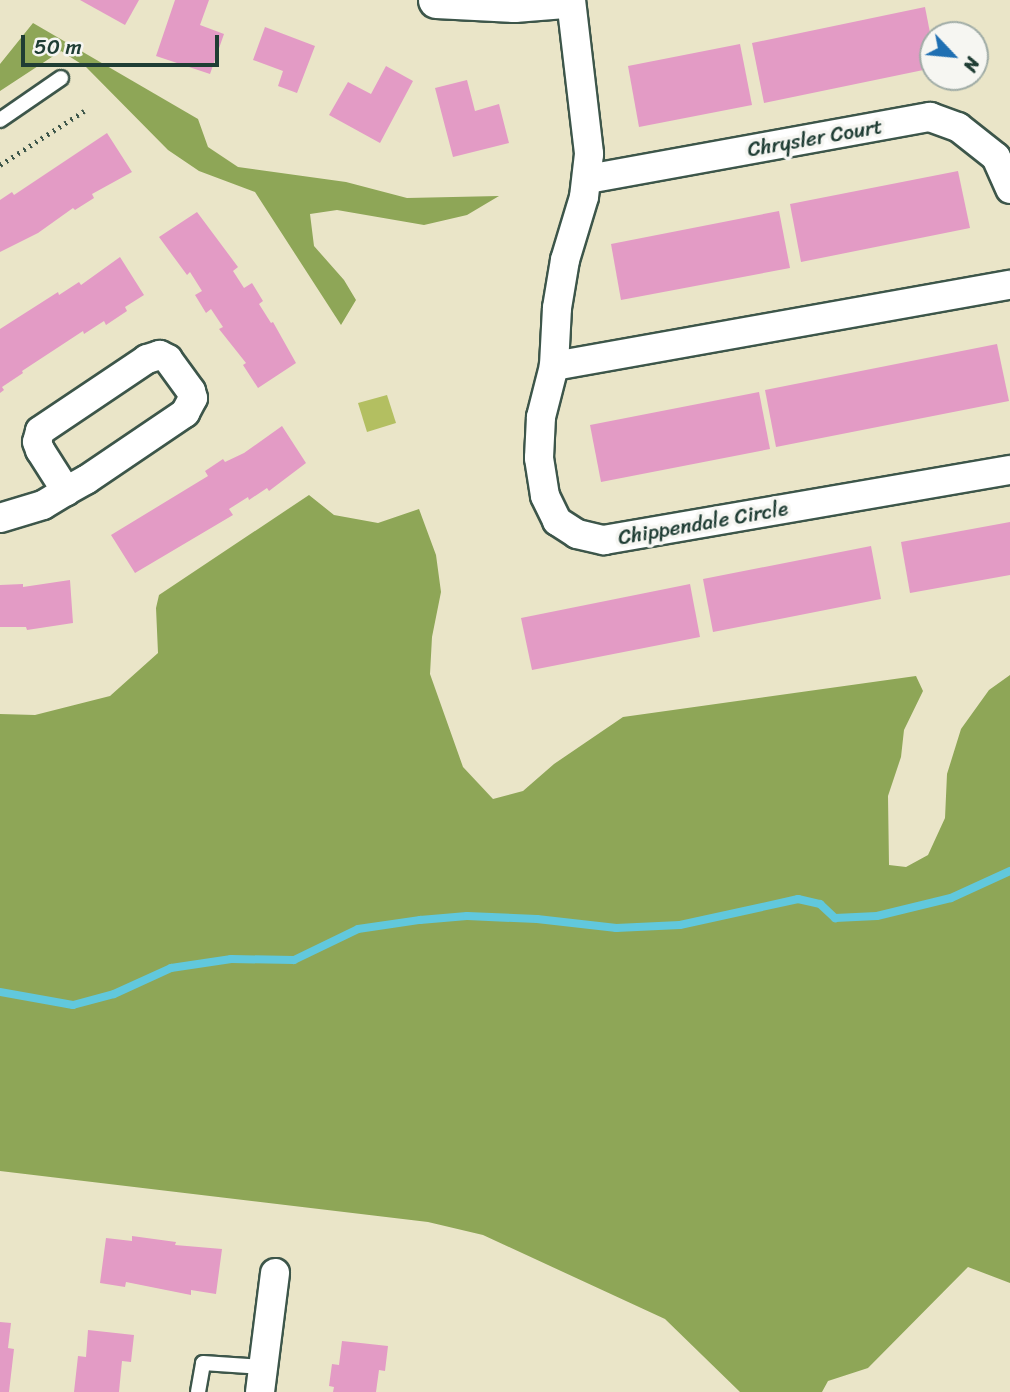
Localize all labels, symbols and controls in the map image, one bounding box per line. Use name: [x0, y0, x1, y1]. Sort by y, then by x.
scale bar: [24, 21, 222, 65]
north arrow: [919, 21, 989, 91]
text: 50 m: [34, 28, 82, 66]
text: N: [954, 51, 989, 78]
street label: Chrysler Court: [745, 114, 885, 162]
street label: Chippendale Circle: [616, 496, 790, 550]

